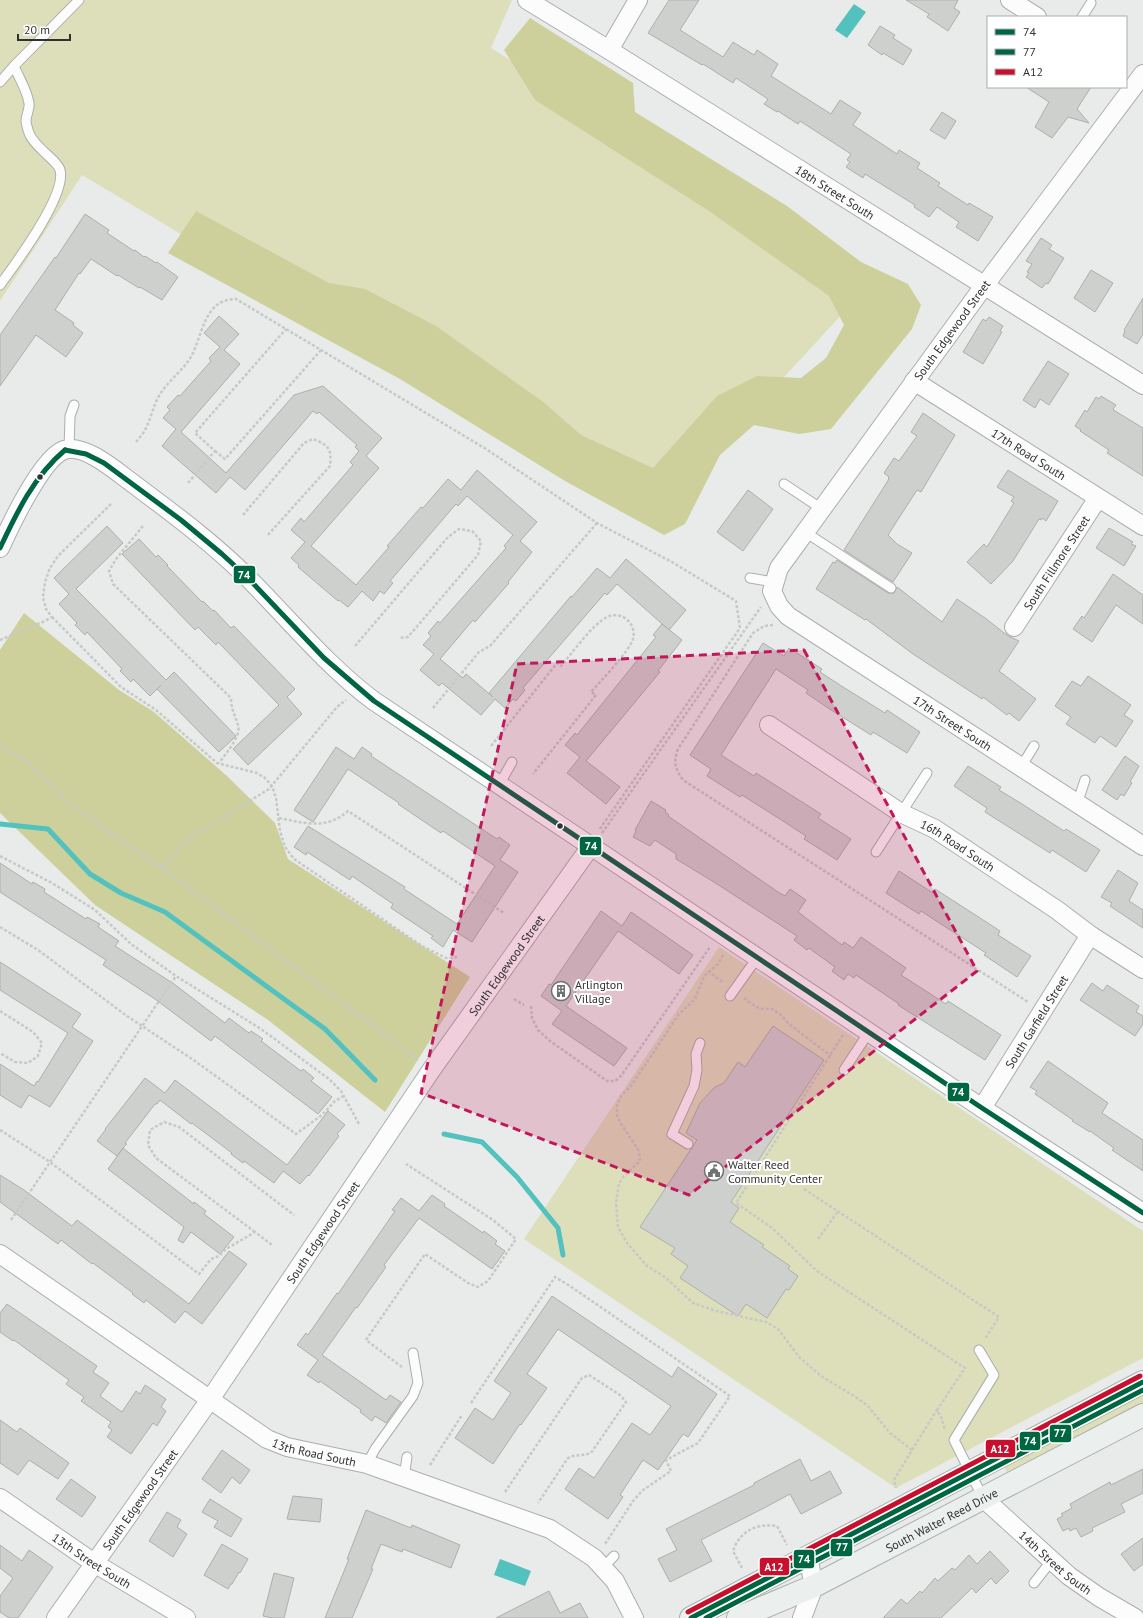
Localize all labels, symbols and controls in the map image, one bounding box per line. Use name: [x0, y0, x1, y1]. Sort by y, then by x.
scale bar: [18, 16, 70, 42]
legend: [987, 16, 1127, 88]
text: 20 m: [24, 22, 50, 37]
text: 74: [1023, 24, 1037, 39]
text: 77: [1023, 44, 1036, 59]
text: A12: [1023, 64, 1043, 79]
street label: 18th Street South: [793, 161, 878, 222]
street label: South Edgewood Street: [911, 277, 993, 383]
street label: 17th Road South: [989, 425, 1069, 483]
unlabelled marker: [35, 472, 45, 482]
street label: South Fillmore Street: [1020, 512, 1092, 613]
line badge: 74: [233, 565, 256, 584]
text: 74: [238, 568, 251, 582]
street label: 17th Street South: [911, 692, 995, 754]
street label: 16th Road South: [918, 816, 998, 874]
unlabelled marker: [555, 821, 565, 831]
line badge: 74: [579, 836, 602, 856]
text: 74: [585, 839, 598, 853]
street label: South Edgewood Street: [465, 912, 547, 1019]
street label: South Garfield Street: [1001, 972, 1071, 1071]
place label: Arlington Village: [574, 977, 623, 1006]
building icon: Arlington Village: [550, 980, 572, 1002]
line badge: 74: [947, 1082, 970, 1102]
text: 74: [952, 1085, 965, 1099]
place label: Walter Reed Community Center: [728, 1157, 822, 1186]
public building icon: Walter Reed Community Center: [703, 1160, 725, 1182]
street label: South Edgewood Street: [283, 1178, 362, 1286]
line badge: 77: [1049, 1424, 1072, 1443]
text: 77: [1054, 1426, 1066, 1440]
line badge: 74: [1019, 1431, 1041, 1451]
street label: 13th Road South: [270, 1434, 357, 1469]
text: 74: [1024, 1434, 1037, 1448]
line badge: A12: [985, 1439, 1016, 1458]
text: A12: [990, 1442, 1010, 1456]
street label: South Edgewood Street: [99, 1446, 180, 1553]
street label: South Walter Reed Drive: [883, 1484, 1000, 1555]
street label: 14th Street South: [1016, 1527, 1095, 1597]
street label: 13th Street South: [50, 1529, 134, 1591]
line badge: 77: [830, 1538, 853, 1557]
text: 77: [836, 1540, 848, 1554]
line badge: 74: [793, 1549, 815, 1569]
text: 74: [798, 1552, 811, 1566]
line badge: A12: [759, 1557, 790, 1576]
text: A12: [764, 1560, 784, 1574]

